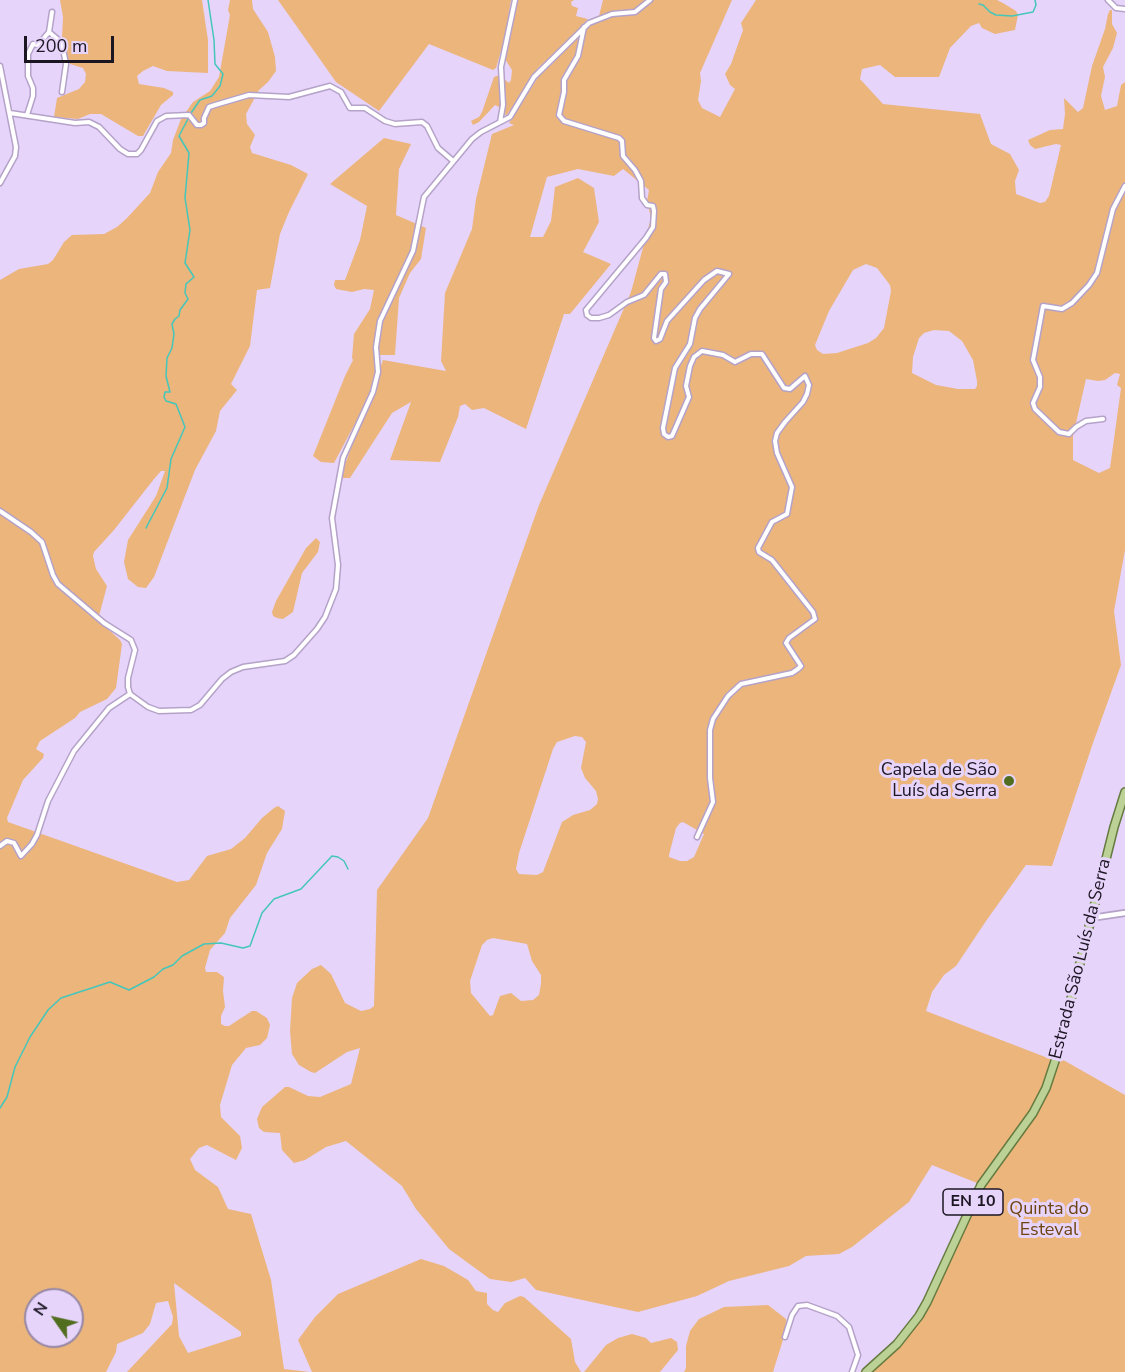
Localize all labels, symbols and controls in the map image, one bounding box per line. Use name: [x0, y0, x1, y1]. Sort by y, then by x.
scale bar: [27, 24, 117, 62]
text: 200 m: [35, 34, 87, 58]
place label: Capela de São Luís da Serra: [881, 760, 997, 802]
marker: Capela de São Luís da Serra: [1002, 774, 1016, 788]
street label: Estrada São Luís da Serra: [1046, 857, 1116, 1061]
road number: EN 10: [943, 1189, 1003, 1215]
park label: Quinta do Esteval: [1009, 1199, 1089, 1242]
north arrow: [24, 1288, 84, 1348]
text: N: [28, 1298, 53, 1320]

